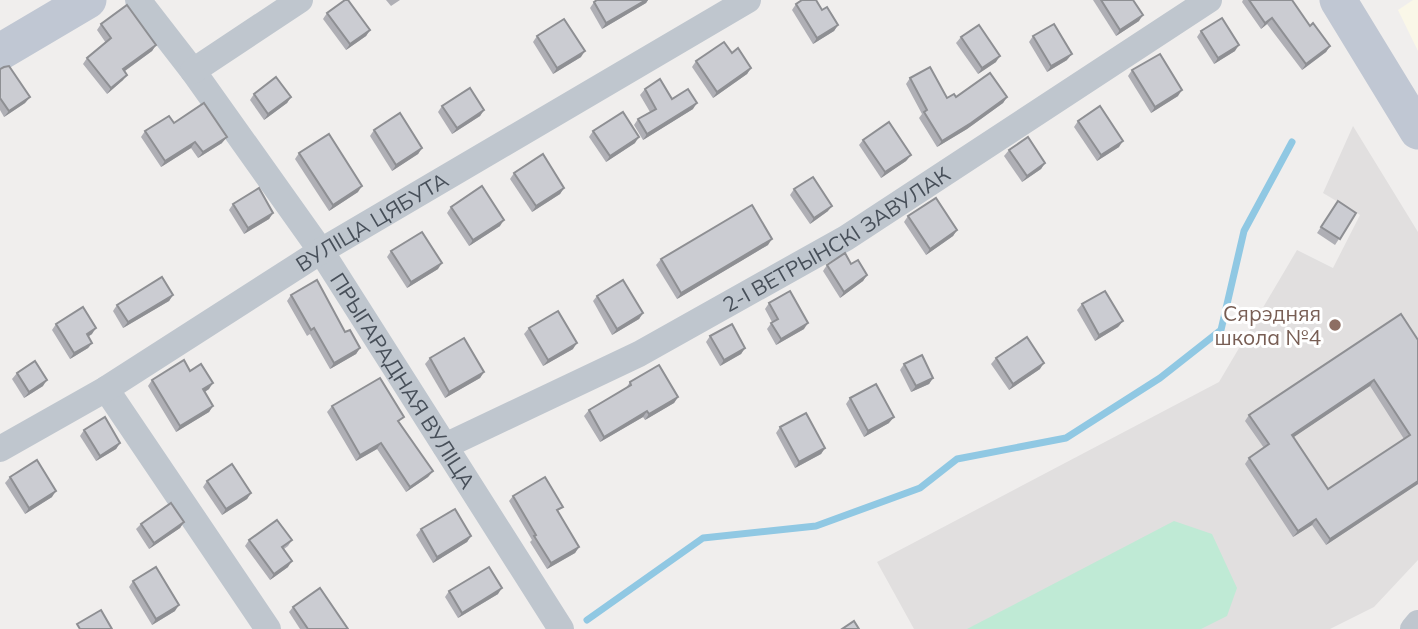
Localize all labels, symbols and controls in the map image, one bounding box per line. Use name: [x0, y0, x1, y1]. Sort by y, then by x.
street label: 2-І ВЕТРЫНСКІ ЗАВУЛАК: [718, 161, 955, 317]
street label: ВУЛІЦА ЦЯБУТА: [291, 166, 453, 277]
street label: ПРЫГАРАДНАЯ ВУЛІЦА: [325, 268, 482, 494]
place label: Сярэдняя школа №4: [1215, 300, 1321, 350]
marker: Сярэдняя школа №4: [1327, 317, 1343, 333]

